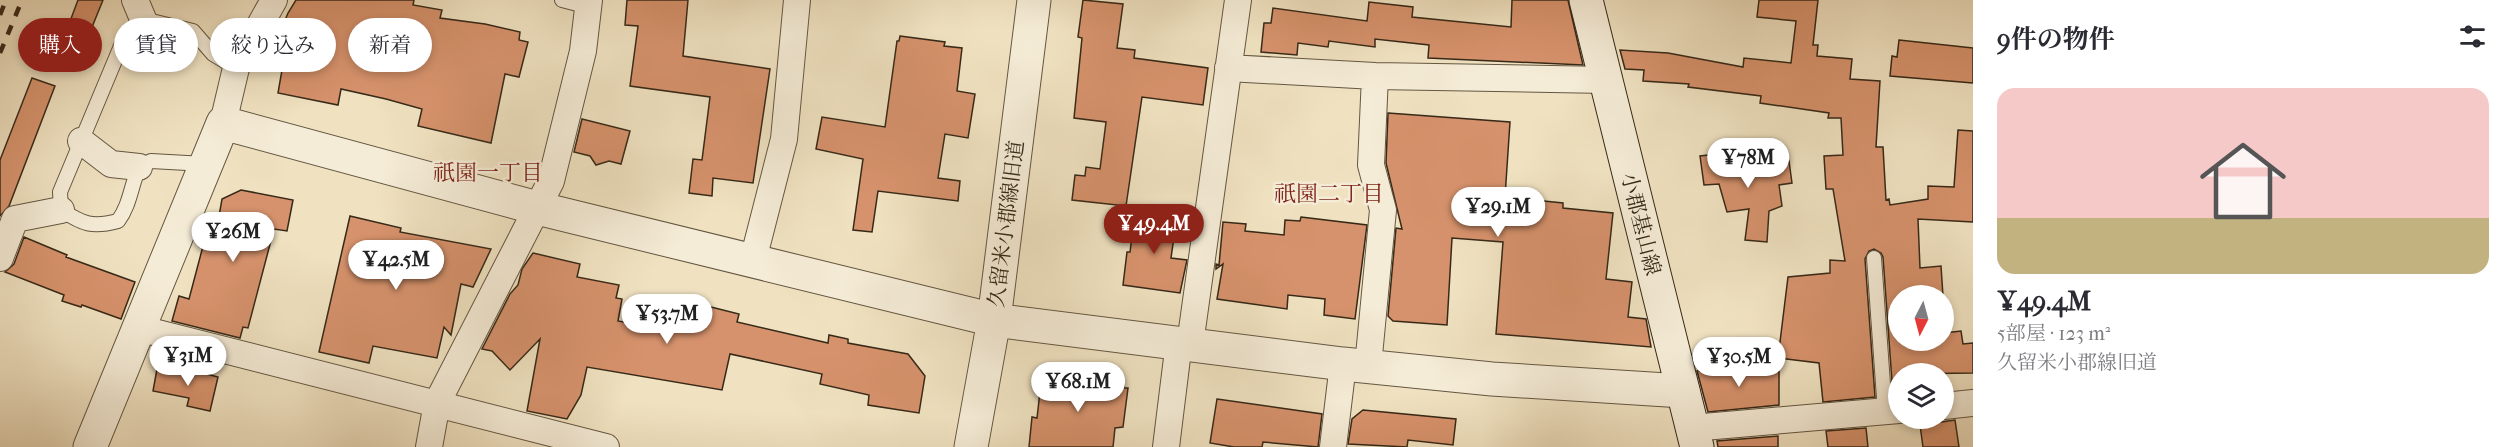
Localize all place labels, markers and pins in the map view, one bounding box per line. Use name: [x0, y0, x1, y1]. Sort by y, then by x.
pin: ¥78M: [1712, 138, 1784, 189]
pin: ¥29.1M: [1449, 187, 1547, 238]
pin: ¥49.4M: [1105, 204, 1203, 255]
pin: ¥26M: [197, 212, 269, 263]
pin: ¥42.5M: [347, 240, 445, 291]
pin: ¥53.7M: [618, 294, 716, 345]
pin: ¥31M: [152, 336, 224, 387]
pin: ¥30.5M: [1690, 337, 1788, 388]
pin: ¥68.1M: [1029, 362, 1127, 413]

